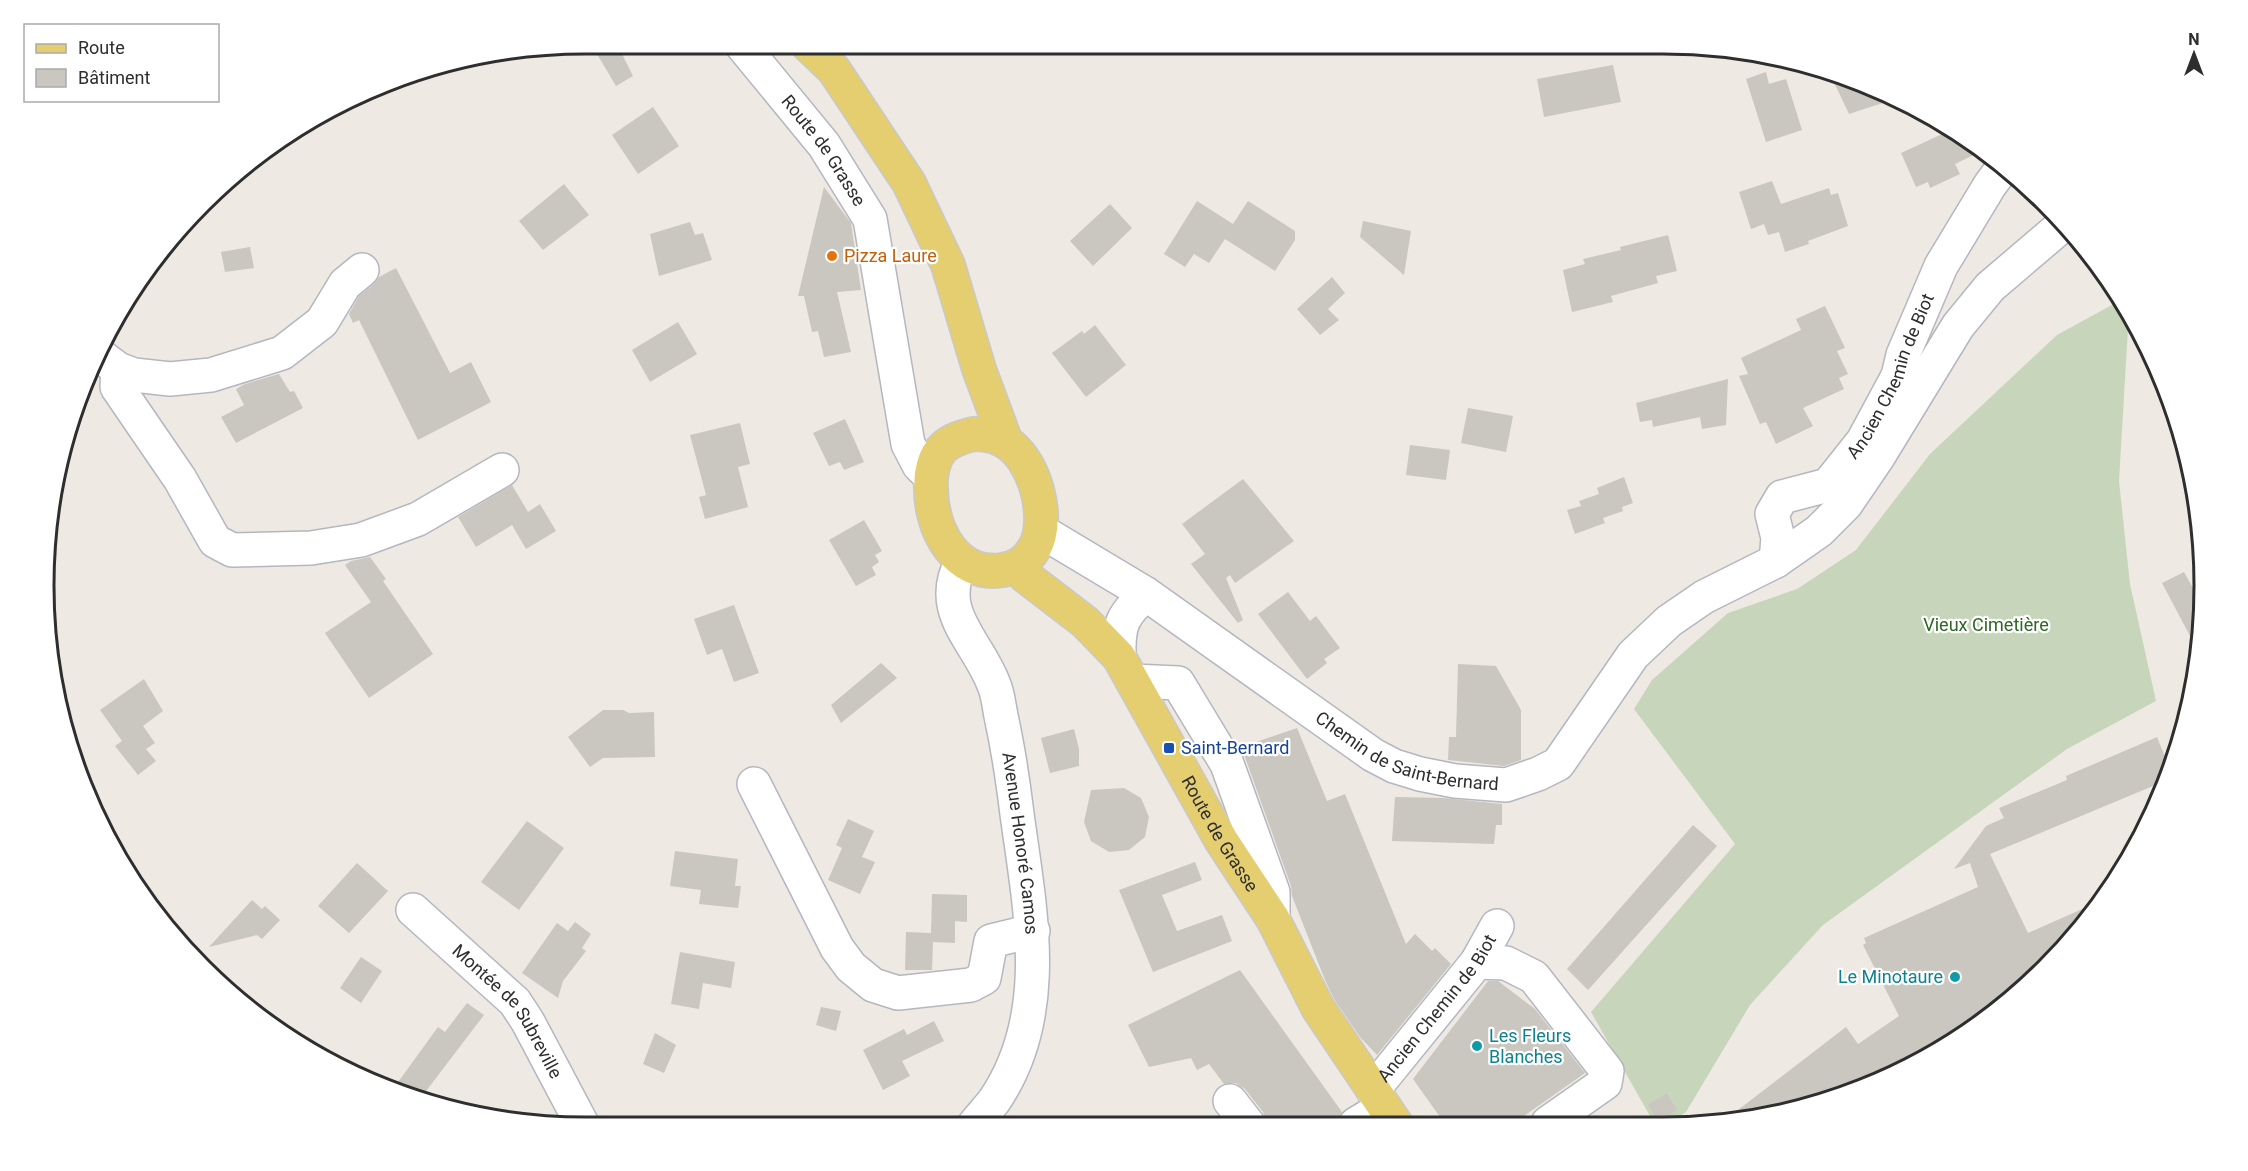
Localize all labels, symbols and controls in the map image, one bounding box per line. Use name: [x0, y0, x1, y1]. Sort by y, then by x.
legend: [24, 24, 219, 102]
north arrow: [2164, 24, 2224, 84]
text: N: [2188, 30, 2200, 49]
text: Route: [78, 37, 125, 58]
text: Bâtiment: [78, 67, 151, 88]
street label: Route de Grasse: [777, 91, 870, 210]
place label: Pizza Laure: [844, 245, 937, 266]
marker: Pizza Laure: [825, 249, 839, 263]
street label: Ancien Chemin de Biot: [1842, 290, 1938, 463]
park label: Vieux Cimetière: [1923, 614, 2049, 635]
street label: Chemin de Saint-Bernard: [1312, 707, 1500, 794]
place label: Saint-Bernard: [1181, 737, 1289, 758]
marker: Saint-Bernard: [1162, 741, 1176, 755]
street label: Avenue Honoré Camos: [998, 750, 1043, 935]
street label: Route de Grasse: [1177, 772, 1263, 895]
street label: Ancien Chemin de Biot: [1373, 931, 1500, 1086]
street label: Montée de Subreville: [448, 940, 567, 1082]
place label: Le Minotaure: [1838, 966, 1943, 987]
marker: Le Minotaure: [1948, 970, 1962, 984]
place label: Les Fleurs Blanches: [1489, 1025, 1571, 1067]
marker: Les Fleurs Blanches: [1470, 1039, 1484, 1053]

